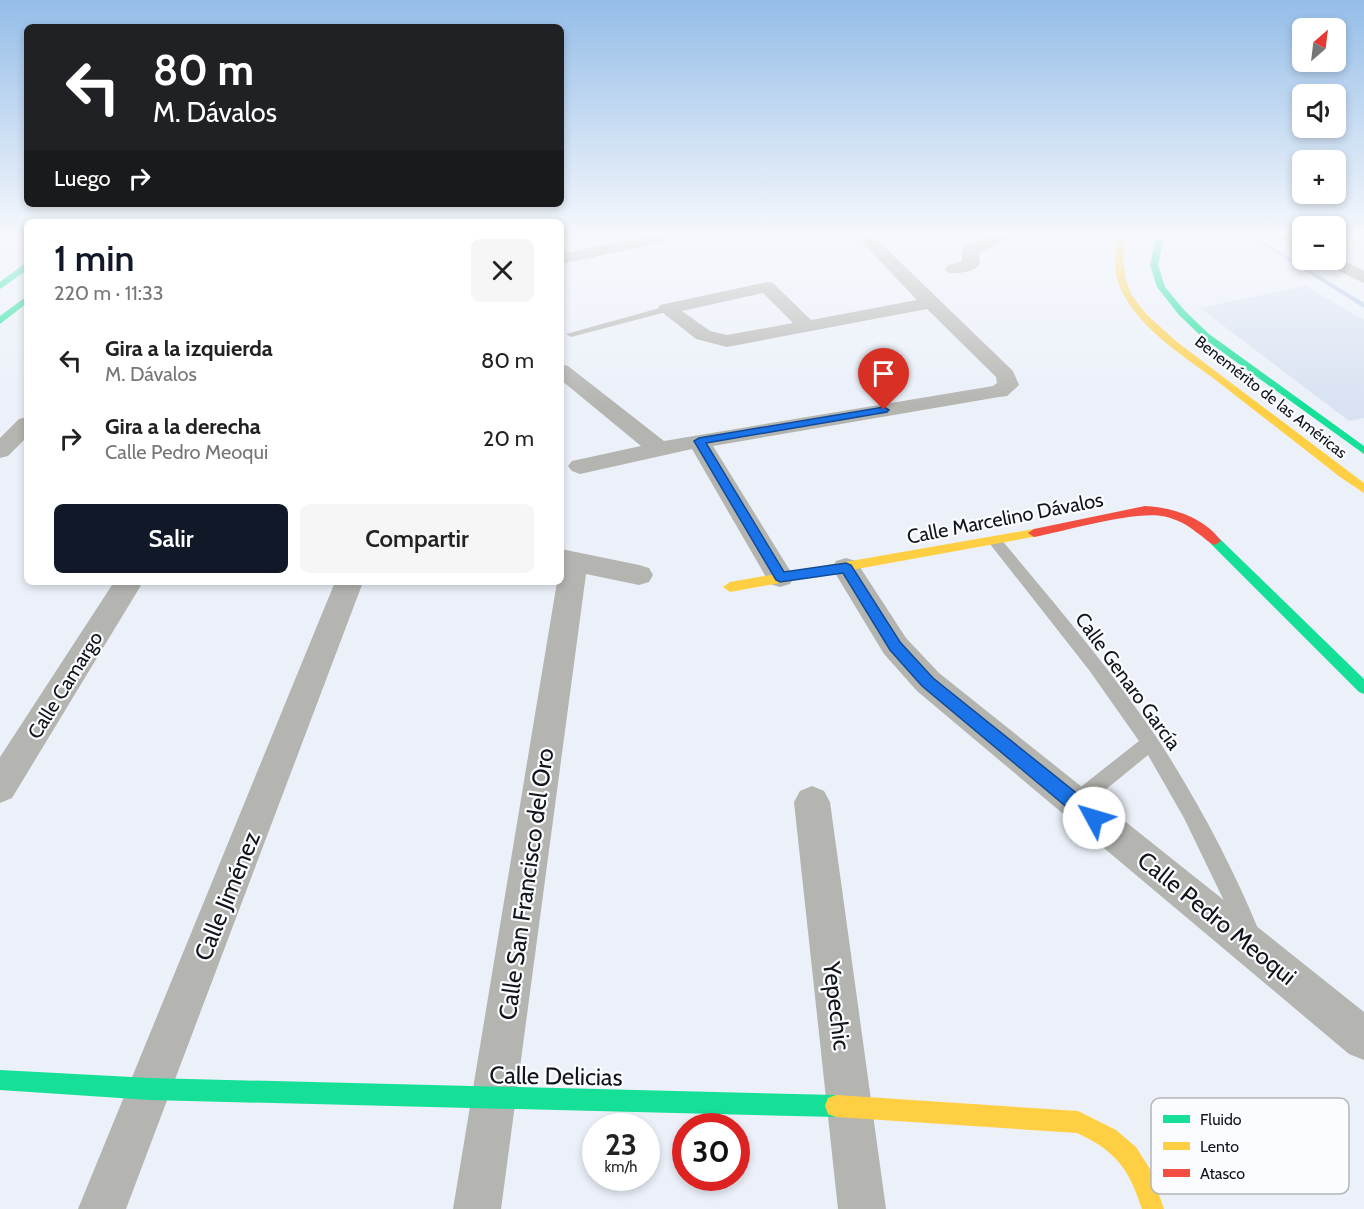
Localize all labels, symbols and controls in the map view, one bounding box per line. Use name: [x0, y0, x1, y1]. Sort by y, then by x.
north arrow: [1292, 18, 1346, 72]
map controls: [1292, 18, 1346, 270]
text: 80 m: [153, 44, 254, 96]
icon: left: [54, 48, 132, 126]
button: sound: [1292, 84, 1346, 138]
text: M. Dávalos: [153, 96, 277, 129]
button: +: [1292, 150, 1346, 204]
icon: right: [123, 162, 156, 195]
text: Luego: [54, 165, 111, 192]
button: −: [1292, 216, 1346, 270]
text: 1 min: [54, 236, 134, 280]
button: close: [471, 239, 534, 302]
text: 220 m · 11:33: [54, 281, 164, 305]
street label: Benemérito de las Américas: [1191, 332, 1351, 463]
text: Gira a la izquierda: [105, 335, 273, 362]
icon: left: [54, 344, 87, 377]
text: 80 m: [481, 347, 534, 374]
pin: [858, 348, 909, 410]
icon: arrive: [867, 357, 900, 390]
text: M. Dávalos: [105, 362, 197, 386]
text: Gira a la derecha: [105, 413, 261, 440]
icon: right: [54, 422, 87, 455]
text: 20 m: [483, 425, 534, 452]
text: Calle Pedro Meoqui: [105, 440, 268, 464]
street label: Calle Marcelino Dávalos: [905, 487, 1105, 549]
button: Salir: [54, 504, 288, 573]
button: Compartir: [300, 504, 534, 573]
street label: Calle Genaro García: [1070, 608, 1186, 755]
street label: Calle Camargo: [22, 627, 108, 743]
street label: Calle San Francisco del Oro: [493, 746, 559, 1022]
position arrow: [1062, 786, 1126, 850]
street label: Calle Jiménez: [188, 827, 266, 965]
street label: Calle Pedro Meoqui: [1132, 845, 1302, 991]
street label: Yepechic: [817, 959, 857, 1052]
street label: Calle Delicias: [489, 1060, 623, 1092]
legend: [1151, 1098, 1349, 1194]
text: Fluido: [1200, 1110, 1242, 1129]
speed limit sign: 30: [672, 1113, 750, 1191]
text: 23: [605, 1126, 637, 1163]
text: Lento: [1200, 1137, 1239, 1156]
text: km/h: [605, 1158, 637, 1176]
text: Atasco: [1200, 1164, 1245, 1183]

